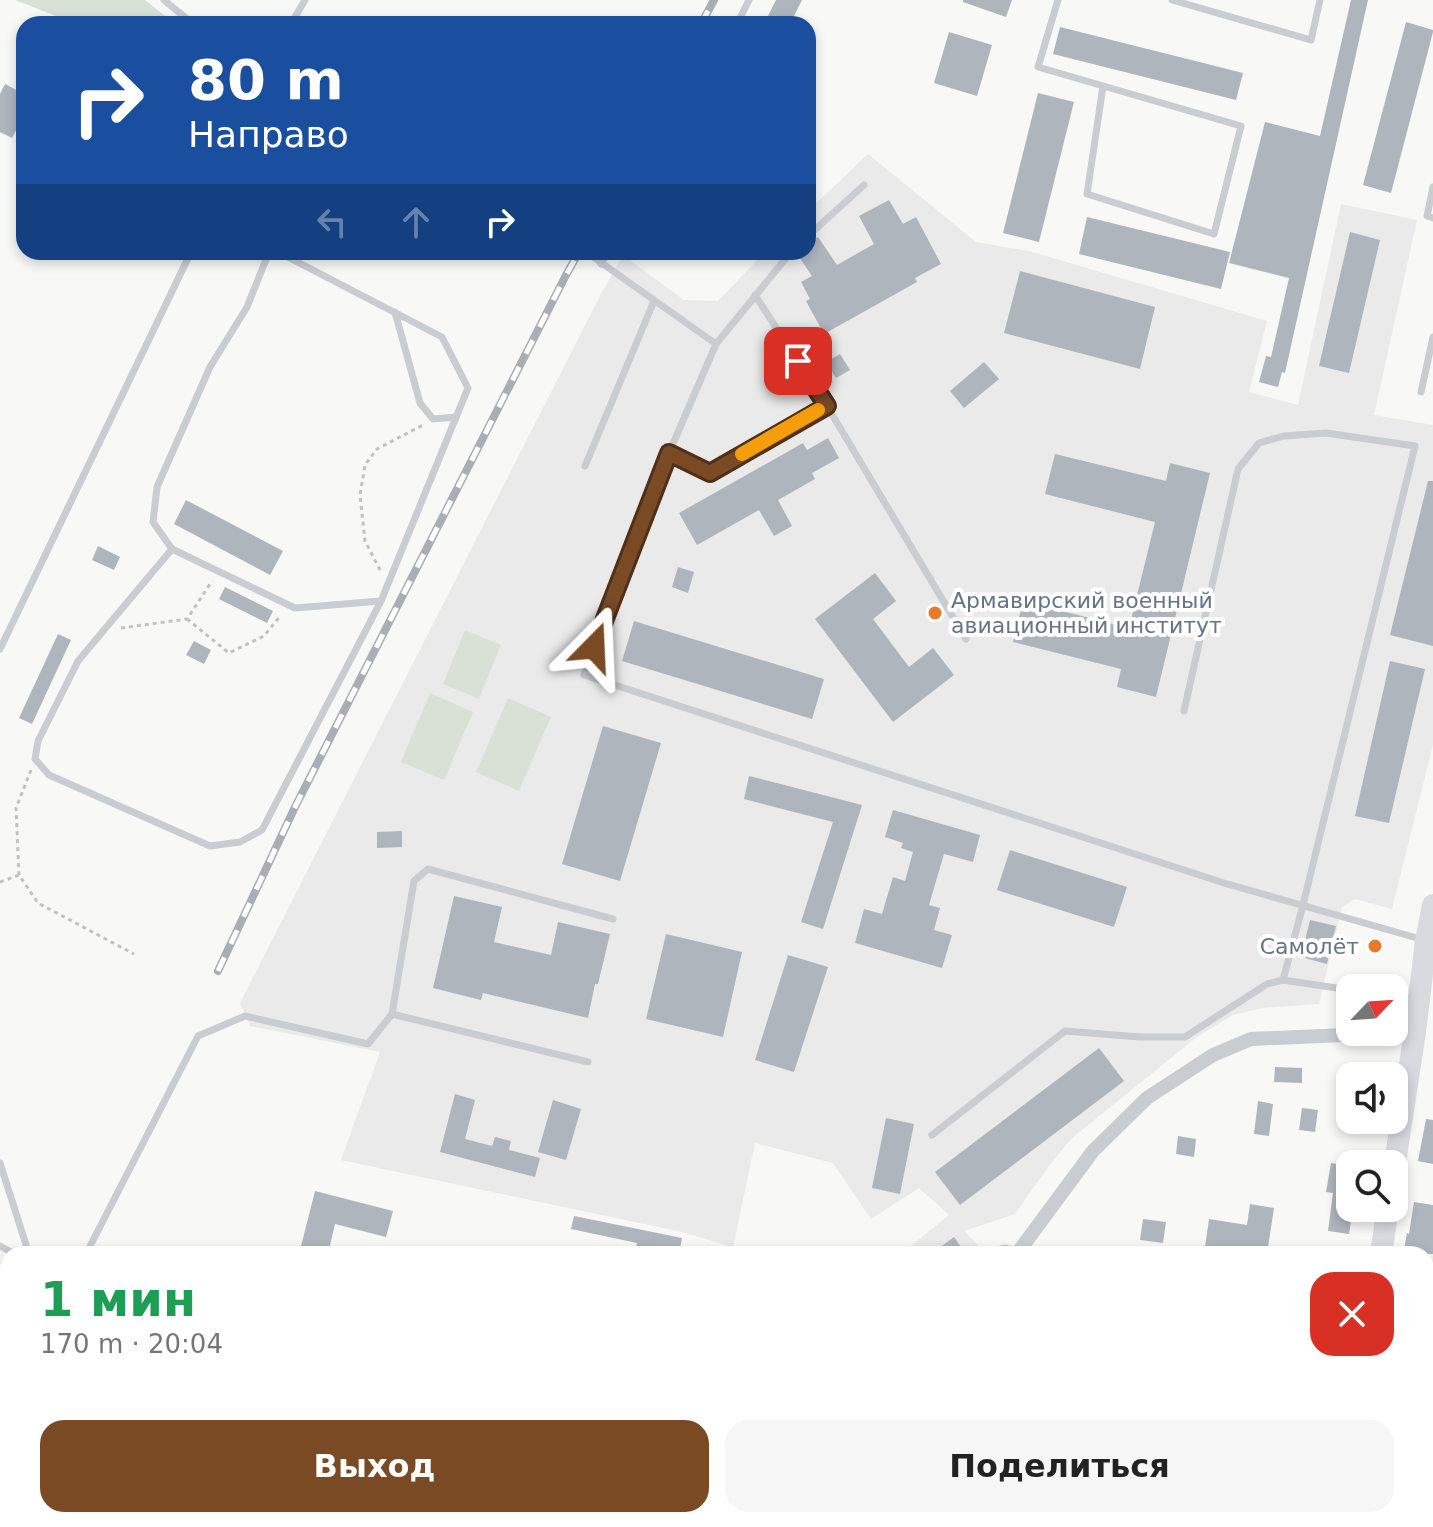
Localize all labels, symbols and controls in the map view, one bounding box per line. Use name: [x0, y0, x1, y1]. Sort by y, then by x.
text: 80 m: [188, 47, 344, 112]
icon: right: [56, 48, 160, 152]
text: Направо: [188, 114, 349, 155]
icon: left: [310, 200, 354, 244]
icon: ahead: [394, 200, 438, 244]
icon: right: [478, 200, 522, 244]
pin: [764, 327, 832, 395]
icon: arrive: [776, 339, 820, 383]
place label: Армавирский военный авиационный институт: [951, 588, 1222, 638]
marker: Армавирский военный авиационный институт: [926, 604, 944, 622]
position arrow: [552, 605, 636, 689]
place label: Самолёт: [1260, 934, 1359, 959]
marker: Самолёт: [1366, 937, 1384, 955]
north arrow: [1336, 974, 1408, 1046]
map controls: [1336, 974, 1408, 1222]
button: sound: [1336, 1062, 1408, 1134]
button: search: [1336, 1150, 1408, 1222]
text: 1 мин: [40, 1271, 196, 1327]
button: close: [1310, 1272, 1394, 1356]
text: 170 m · 20:04: [40, 1329, 223, 1359]
button: Выход: [40, 1420, 709, 1512]
button: Поделиться: [725, 1420, 1394, 1512]

